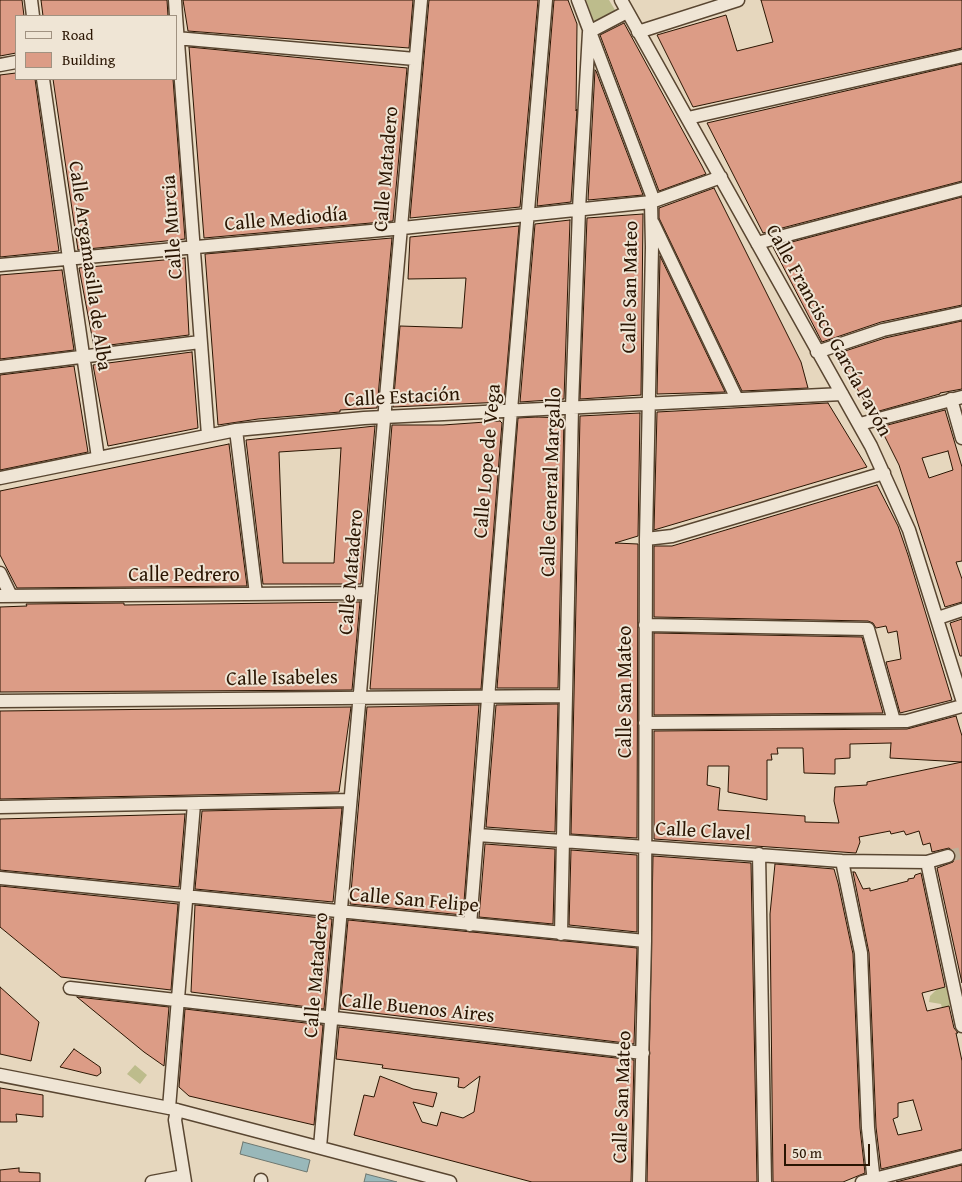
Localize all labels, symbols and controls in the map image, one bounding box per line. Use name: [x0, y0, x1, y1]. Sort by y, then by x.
legend: [15, 15, 178, 80]
text: Road: [62, 24, 93, 45]
text: Building: [62, 49, 115, 70]
street label: Calle Matadero: [370, 105, 404, 233]
street label: Calle Argamasilla de Alba: [62, 160, 116, 372]
street label: Calle Murcia: [157, 174, 189, 280]
street label: Calle Mediodía: [224, 203, 348, 237]
street label: Calle San Mateo: [618, 220, 644, 354]
street label: Calle Francisco García Pavón: [760, 221, 896, 441]
street label: Calle Estación: [344, 383, 460, 413]
street label: Calle Lope de Vega: [469, 383, 507, 539]
street label: Calle General Margallo: [537, 387, 567, 577]
street label: Calle Matadero: [335, 508, 369, 636]
street label: Calle Pedrero: [128, 564, 240, 588]
street label: Calle San Mateo: [614, 626, 638, 758]
street label: Calle Isabeles: [226, 666, 338, 692]
street label: Calle Clavel: [655, 818, 751, 846]
street label: Calle San Felipe: [348, 883, 480, 919]
street label: Calle Matadero: [300, 911, 334, 1039]
street label: Calle Buenos Aires: [340, 989, 496, 1029]
street label: Calle San Mateo: [609, 1030, 637, 1164]
scale bar: [787, 1134, 873, 1166]
text: 50 m: [792, 1142, 822, 1163]

